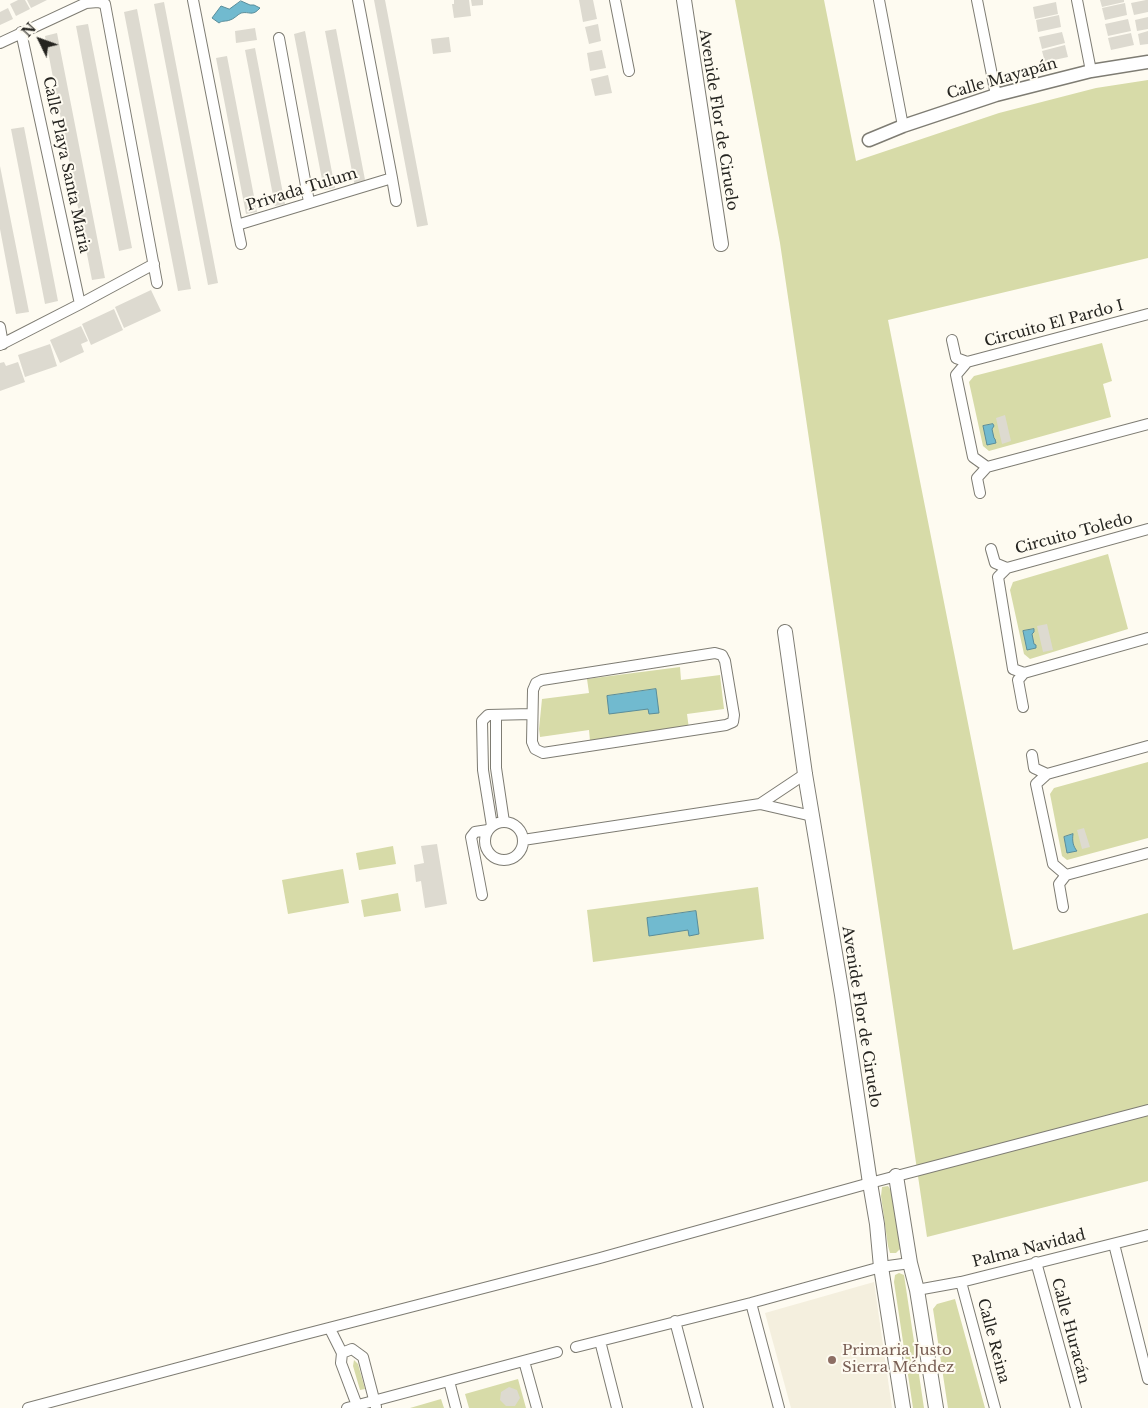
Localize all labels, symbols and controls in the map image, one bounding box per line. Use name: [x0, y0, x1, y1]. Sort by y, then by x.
north arrow: [15, 15, 65, 65]
text: N: [18, 19, 40, 41]
street label: Avenide Flor de Ciruelo: [695, 28, 741, 212]
street label: Calle Mayapán: [945, 55, 1059, 103]
street label: Calle Playa Santa Maria: [38, 75, 94, 255]
street label: Privada Tulum: [244, 165, 360, 215]
street label: Circuito El Pardo I: [983, 297, 1125, 351]
street label: Circuito Toledo: [1013, 510, 1135, 558]
street label: Avenide Flor de Ciruelo: [838, 925, 884, 1109]
street label: Palma Navidad: [971, 1226, 1087, 1272]
street label: Calle Huracán: [1047, 1276, 1093, 1386]
street label: Calle Reina: [973, 1297, 1013, 1385]
place label: Primaria Justo Sierra Méndez: [842, 1342, 954, 1377]
marker: Primaria Justo Sierra Méndez: [826, 1354, 838, 1366]

